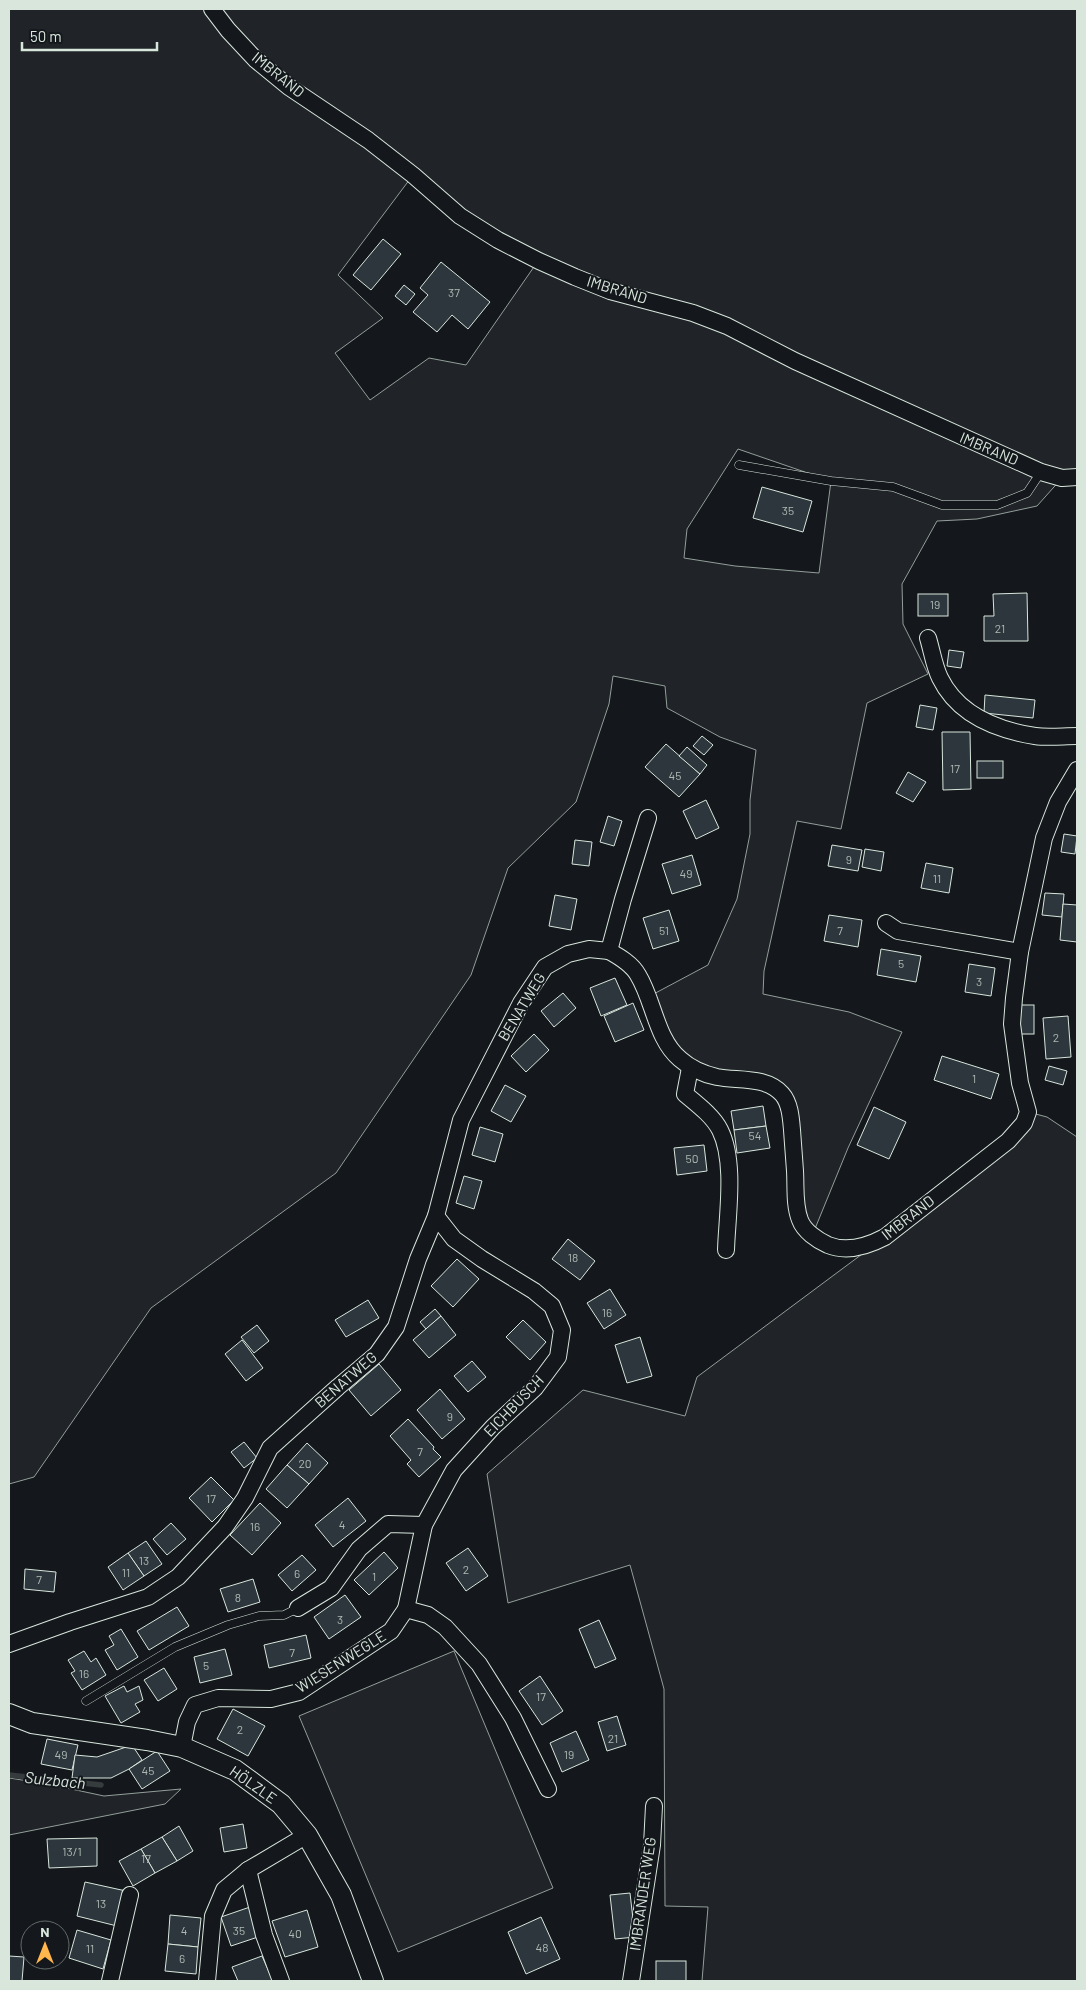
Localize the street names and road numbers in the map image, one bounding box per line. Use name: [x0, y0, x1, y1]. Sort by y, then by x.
street label: IMBRAND: [249, 48, 308, 101]
street label: IMBRAND: [585, 271, 650, 307]
street label: IMBRAND: [957, 428, 1021, 468]
street label: BENATWEG: [494, 969, 549, 1044]
street label: IMBRAND: [877, 1191, 937, 1243]
street label: BENATWEG: [311, 1347, 380, 1411]
street label: EICHBUSCH: [479, 1371, 547, 1440]
street label: WIESENWEGLE: [292, 1626, 389, 1696]
street label: HÖLZLE: [226, 1761, 281, 1807]
street label: IMBRANDER WEG: [625, 1836, 659, 1952]

